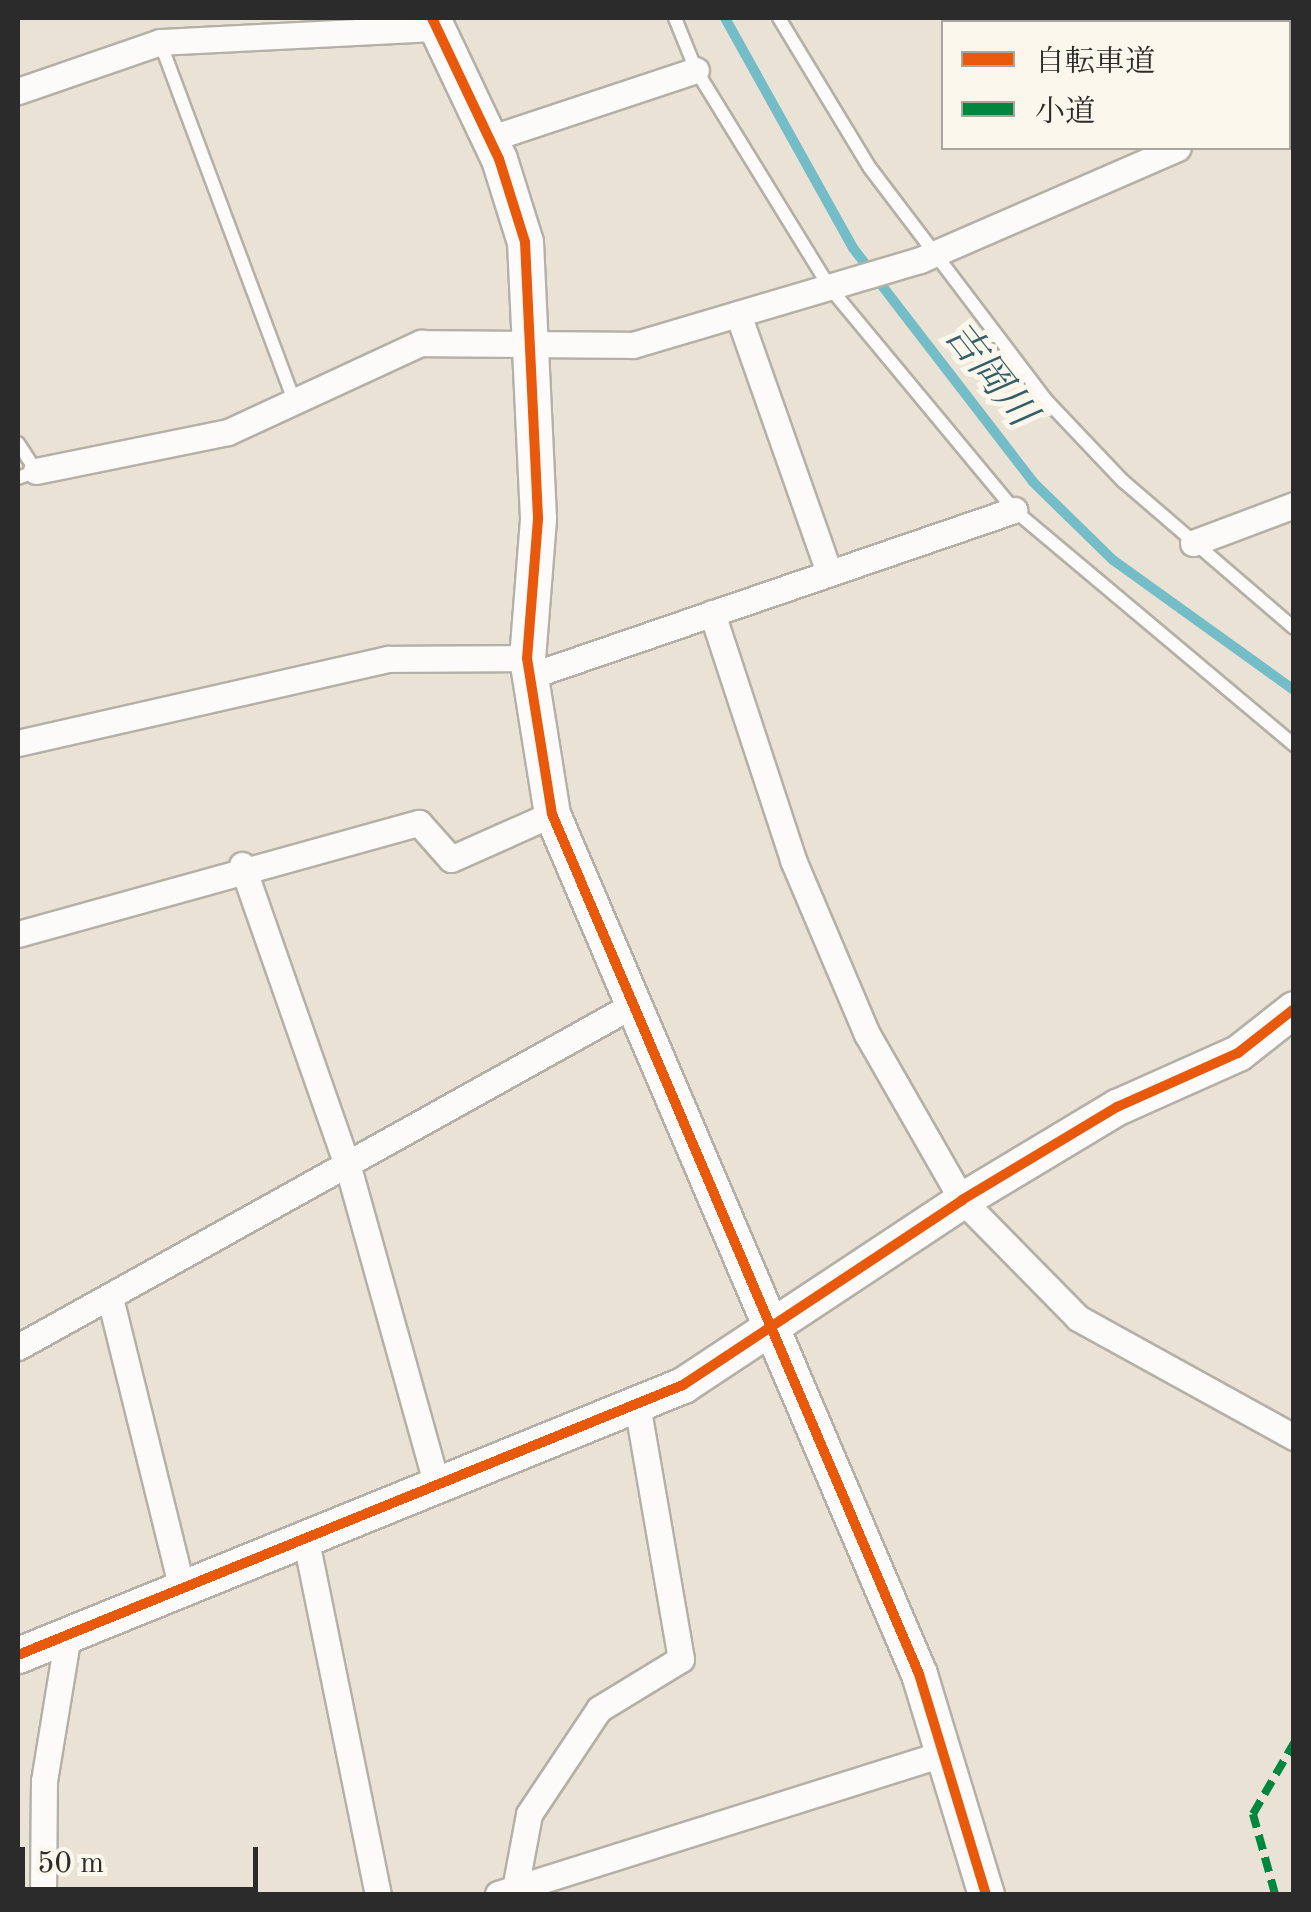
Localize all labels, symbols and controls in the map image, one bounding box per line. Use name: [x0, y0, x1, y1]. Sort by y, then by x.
legend: [941, 20, 1291, 150]
text: 自転車道: [1035, 48, 1155, 78]
text: 小道: [1035, 98, 1095, 128]
water label: 吉岡川: [932, 313, 1044, 437]
scale bar: [25, 1827, 262, 1889]
text: 50 m: [37, 1849, 104, 1879]

